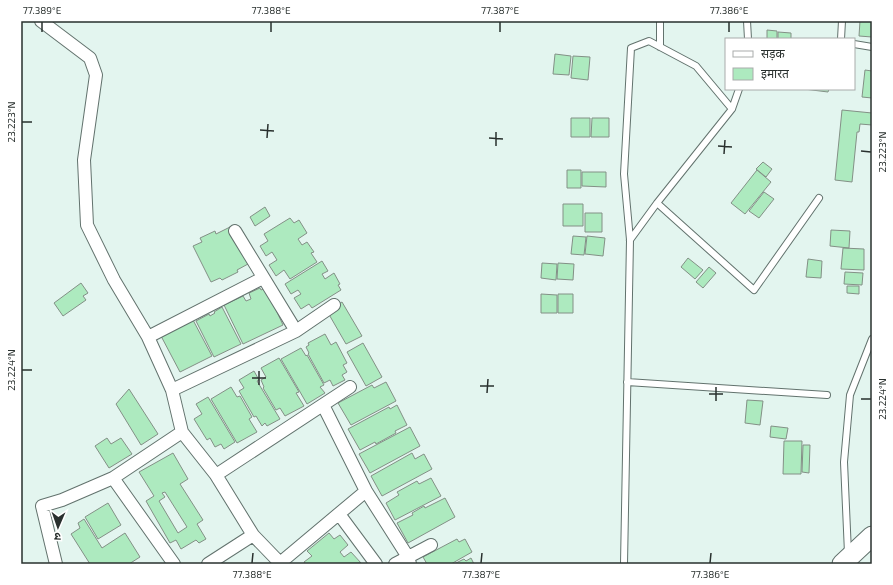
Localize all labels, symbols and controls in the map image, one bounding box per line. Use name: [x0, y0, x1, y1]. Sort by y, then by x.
text: 77.389°E: [23, 4, 62, 16]
text: 77.388°E: [252, 4, 291, 16]
text: 77.387°E: [481, 4, 519, 16]
text: 77.386°E: [710, 4, 749, 16]
legend: [725, 38, 855, 90]
text: सड़क: [761, 46, 786, 61]
text: इमारत: [761, 66, 790, 81]
text: 23.223°N: [5, 102, 17, 142]
text: 23.223°N: [876, 132, 888, 172]
text: 23.224°N: [5, 349, 17, 391]
text: 23.224°N: [876, 378, 888, 420]
north arrow: [38, 507, 78, 547]
text: उ: [54, 531, 61, 544]
text: 77.388°E: [233, 568, 272, 580]
text: 77.387°E: [462, 568, 500, 580]
text: 77.386°E: [691, 568, 730, 580]

